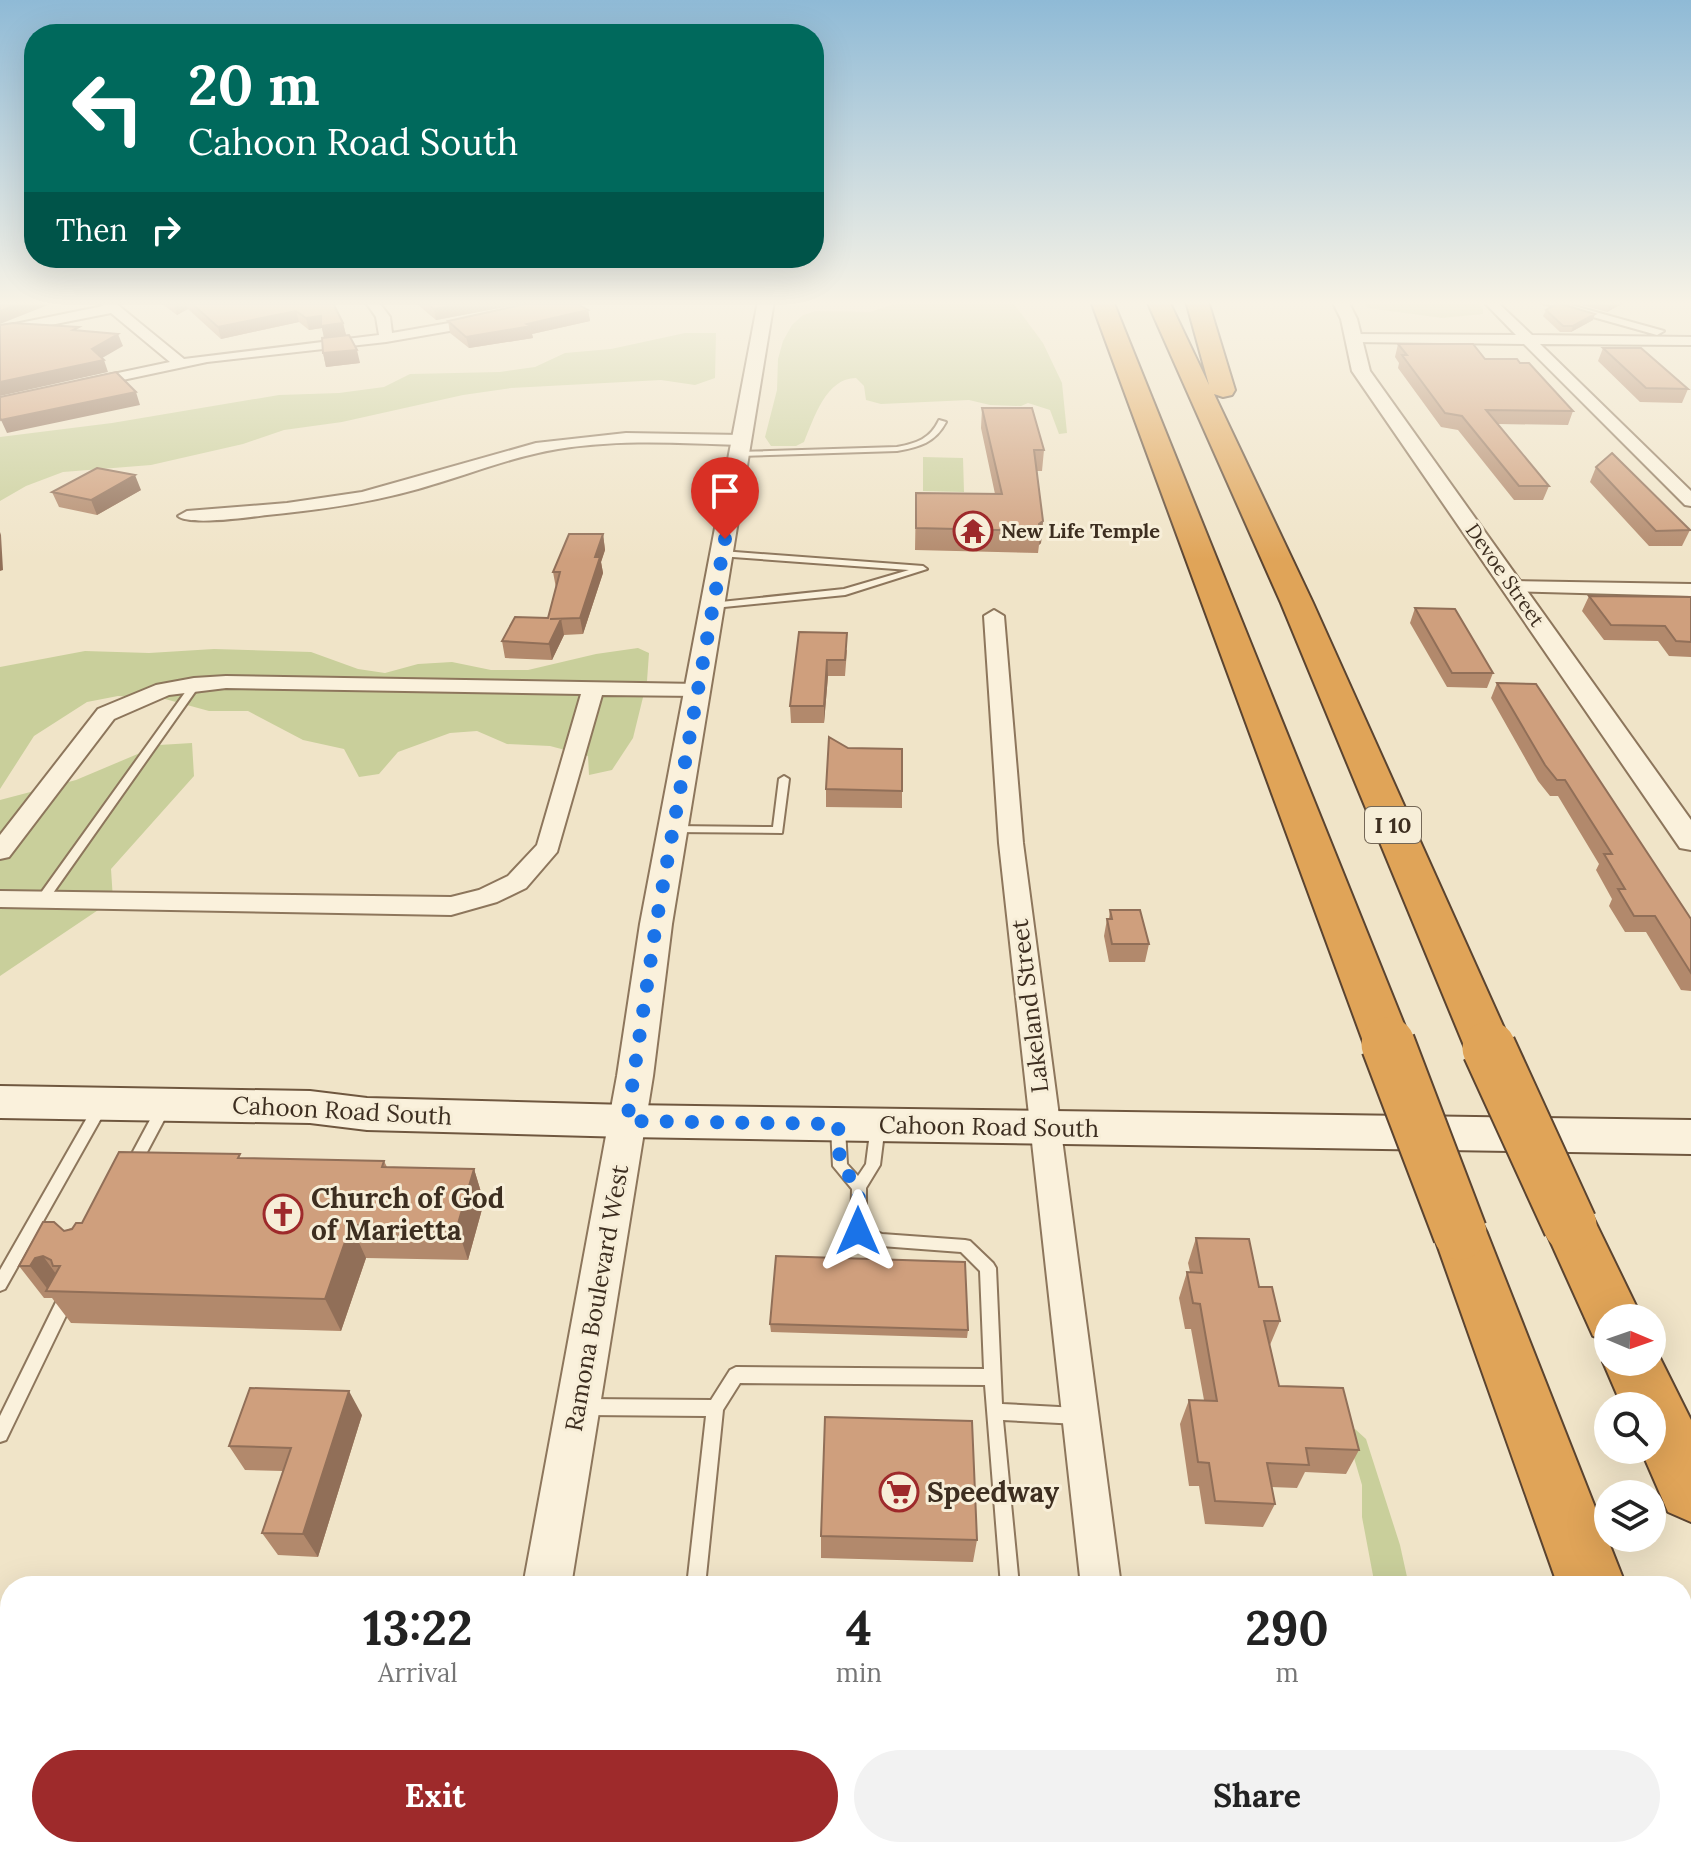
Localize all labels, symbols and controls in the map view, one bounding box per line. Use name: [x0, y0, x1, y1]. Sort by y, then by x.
text: 20 m: [188, 49, 320, 120]
icon: left: [56, 56, 160, 160]
text: Cahoon Road South: [188, 119, 518, 165]
icon: right: [144, 208, 188, 252]
text: Then: [56, 211, 128, 249]
pin: [691, 457, 759, 539]
icon: arrive: [703, 469, 747, 513]
temple icon: New Life Temple: [952, 510, 994, 552]
place label: New Life Temple: [1001, 518, 1160, 543]
street label: Devoe Street: [1461, 518, 1550, 631]
road number: I 10: [1365, 807, 1421, 843]
street label: Lakeland Street: [1003, 917, 1056, 1095]
street label: Cahoon Road South: [231, 1089, 453, 1132]
street label: Cahoon Road South: [879, 1109, 1099, 1144]
street label: Ramona Boulevard West: [558, 1161, 635, 1434]
place label: Church of God of Marietta: [311, 1180, 504, 1248]
position arrow: [816, 1189, 900, 1273]
church icon: Church of God of Marietta: [262, 1193, 304, 1235]
north arrow: [1594, 1304, 1666, 1376]
map controls: [1594, 1304, 1666, 1552]
button: search: [1594, 1392, 1666, 1464]
supermarket icon: Speedway: [878, 1471, 920, 1513]
place label: Speedway: [927, 1474, 1060, 1510]
button: layers: [1594, 1480, 1666, 1552]
text: 13:22: [363, 1597, 473, 1658]
text: 4: [846, 1597, 872, 1658]
text: 290: [1245, 1597, 1329, 1658]
text: Arrival: [378, 1656, 458, 1689]
text: min: [836, 1656, 882, 1689]
text: m: [1275, 1656, 1299, 1689]
button: Exit: [32, 1750, 838, 1842]
button: Share: [854, 1750, 1660, 1842]

